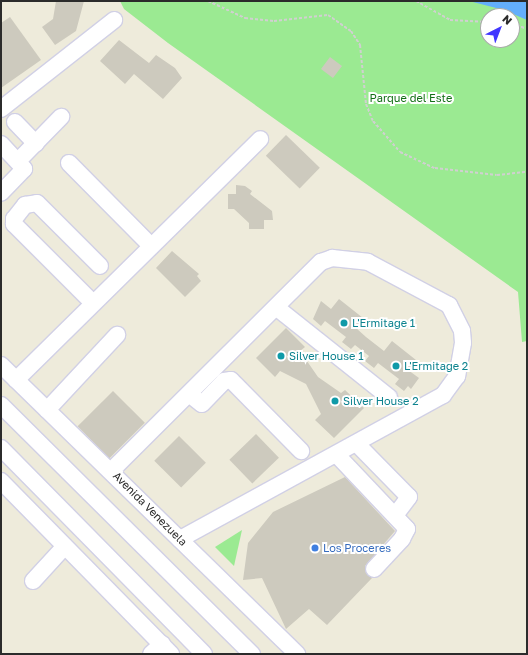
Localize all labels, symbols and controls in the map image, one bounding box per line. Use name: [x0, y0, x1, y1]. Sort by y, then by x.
north arrow: [480, 8, 520, 48]
text: N: [500, 12, 515, 27]
park label: Parque del Este: [370, 91, 452, 105]
place label: L'Ermitage 1: [352, 316, 415, 330]
marker: L'Ermitage 1: [339, 318, 349, 328]
place label: Silver House 1: [289, 349, 364, 363]
marker: Silver House 1: [276, 351, 286, 361]
place label: L'Ermitage 2: [404, 359, 468, 373]
marker: L'Ermitage 2: [391, 361, 401, 371]
place label: Silver House 2: [343, 394, 419, 408]
marker: Silver House 2: [330, 396, 340, 406]
street label: Avenida Venezuela: [110, 469, 190, 549]
place label: Los Proceres: [323, 541, 391, 555]
marker: Los Proceres: [310, 543, 320, 553]

